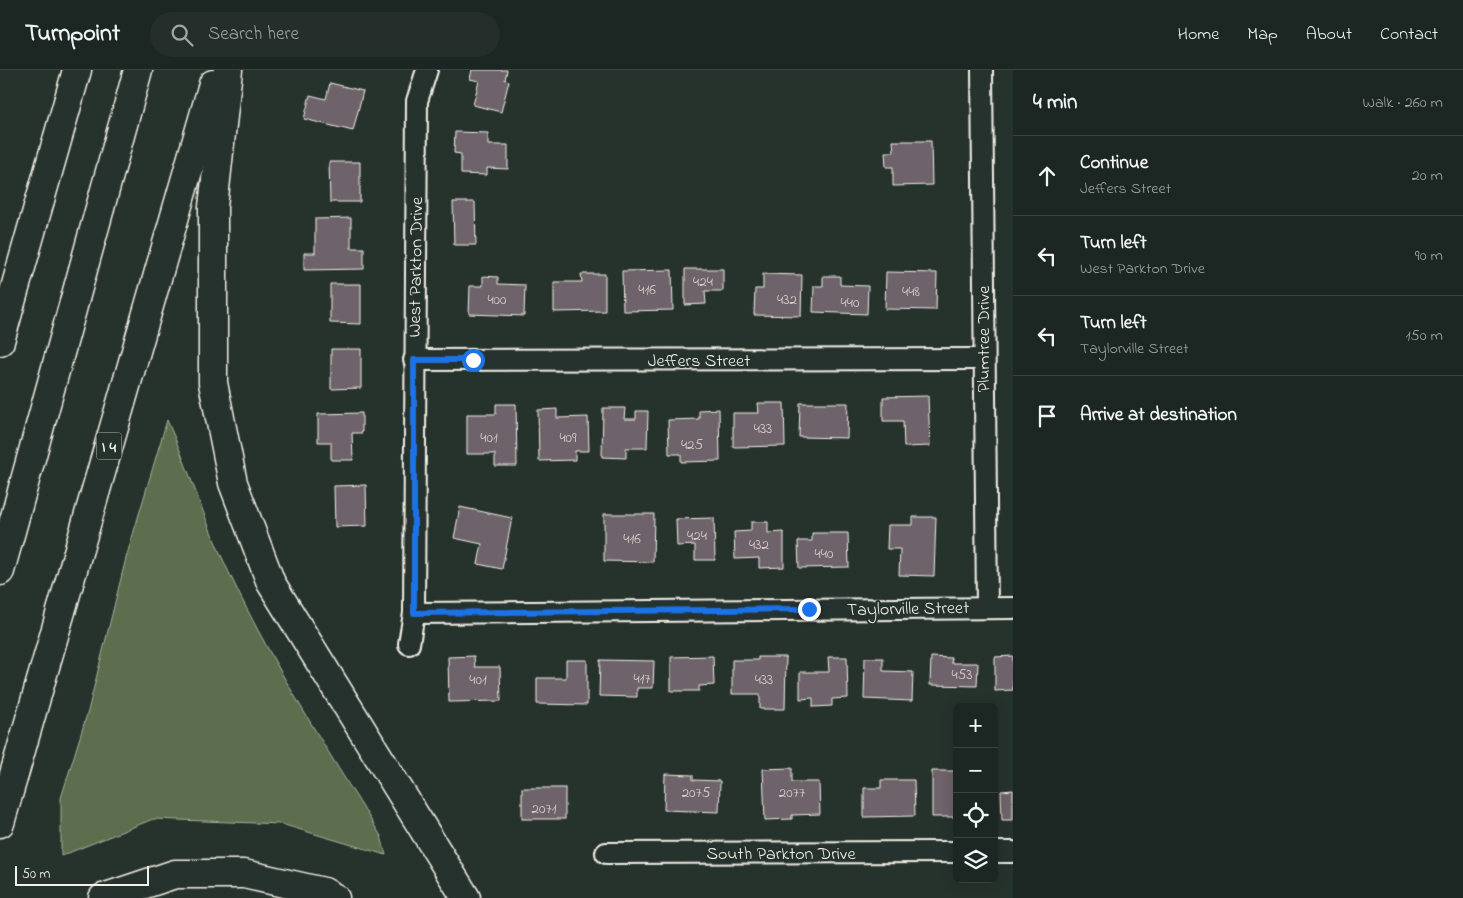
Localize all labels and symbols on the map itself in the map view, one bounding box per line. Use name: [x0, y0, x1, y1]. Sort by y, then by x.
street label: West Parkton Drive: [403, 196, 431, 338]
house number: 424: [693, 271, 713, 293]
house number: 416: [638, 279, 656, 301]
house number: 448: [902, 281, 920, 303]
street label: Plumtree Drive: [972, 285, 998, 392]
house number: 400: [487, 289, 507, 311]
house number: 432: [777, 289, 797, 311]
house number: 440: [841, 292, 860, 314]
route start: [462, 349, 485, 372]
street label: Jeffers Street: [648, 349, 750, 375]
house number: 433: [754, 418, 772, 440]
house number: 401: [480, 427, 498, 449]
house number: 409: [559, 427, 577, 449]
road number: I 4: [96, 432, 122, 460]
house number: 425: [681, 434, 704, 456]
house number: 424: [687, 525, 707, 547]
house number: 416: [623, 528, 641, 550]
house number: 432: [749, 534, 769, 556]
house number: 440: [815, 543, 834, 565]
street label: Taylorville Street: [847, 596, 969, 624]
route end: [798, 598, 821, 621]
house number: 453: [952, 664, 972, 686]
house number: 417: [633, 668, 651, 690]
house number: 401: [469, 669, 487, 691]
house number: 433: [755, 669, 773, 691]
house number: 2075: [682, 782, 711, 804]
house number: 2077: [779, 782, 805, 804]
house number: 2071: [532, 798, 557, 820]
street label: South Parkton Drive: [706, 842, 857, 868]
scale bar: [15, 863, 149, 886]

